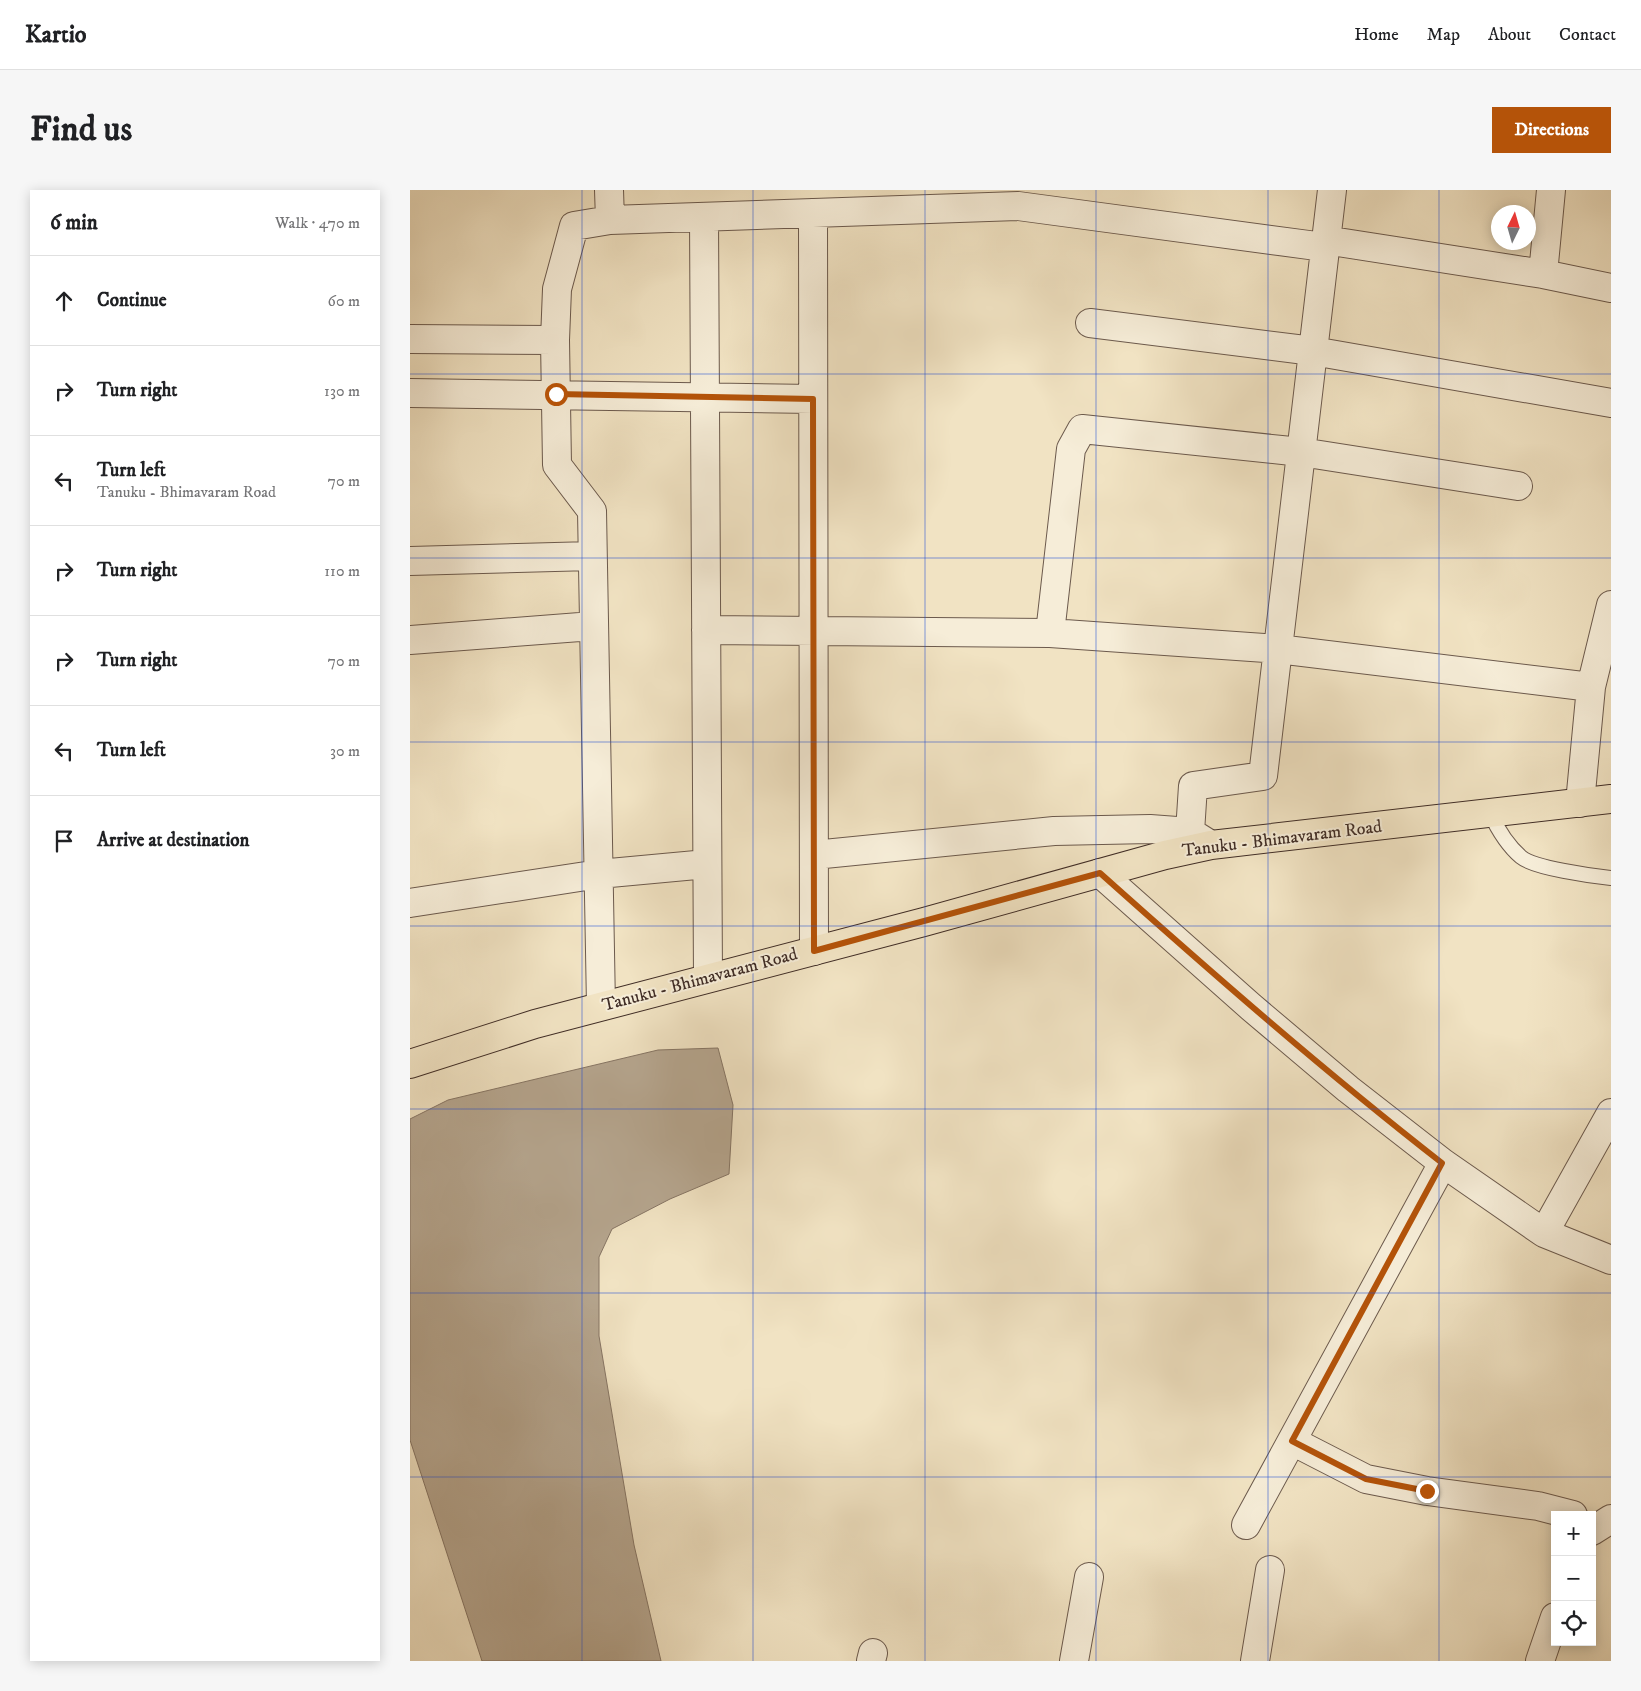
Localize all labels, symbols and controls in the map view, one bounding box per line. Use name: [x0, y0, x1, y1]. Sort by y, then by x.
text: Kartio: [25, 20, 87, 50]
text: Home: [1354, 24, 1399, 46]
text: Map: [1427, 24, 1460, 46]
text: About: [1488, 24, 1531, 46]
text: Contact: [1559, 24, 1616, 46]
button: Directions: [1492, 107, 1611, 153]
text: Find us: [30, 108, 132, 152]
north arrow: [1491, 205, 1536, 250]
text: 6 min: [50, 210, 98, 236]
text: Walk · 470 m: [275, 213, 360, 233]
icon: ahead: [50, 287, 78, 315]
text: Continue: [97, 289, 167, 312]
text: 60 m: [328, 291, 360, 311]
icon: right: [50, 377, 78, 405]
text: Turn right: [97, 379, 177, 402]
text: 130 m: [324, 381, 360, 401]
route start: [545, 383, 568, 406]
text: Turn left: [97, 459, 166, 482]
icon: left: [50, 467, 78, 495]
text: 70 m: [328, 471, 360, 491]
text: Tanuku - Bhimavaram Road: [97, 482, 276, 502]
icon: right: [50, 557, 78, 585]
text: Turn right: [97, 559, 177, 582]
text: 110 m: [324, 561, 360, 581]
icon: right: [50, 647, 78, 675]
text: Turn right: [97, 649, 177, 672]
text: 70 m: [328, 651, 360, 671]
icon: left: [50, 737, 78, 765]
text: Turn left: [97, 739, 166, 762]
text: 30 m: [330, 741, 360, 761]
street label: Tanuku - Bhimavaram Road: [1181, 816, 1383, 862]
icon: arrive: [50, 827, 78, 855]
text: Arrive at destination: [97, 829, 249, 852]
street label: Tanuku - Bhimavaram Road: [600, 943, 800, 1017]
route end: [1416, 1480, 1439, 1503]
map controls: [1551, 1511, 1596, 1646]
button: +: [1551, 1511, 1596, 1556]
button: −: [1551, 1556, 1596, 1601]
button: locate: [1551, 1601, 1596, 1646]

